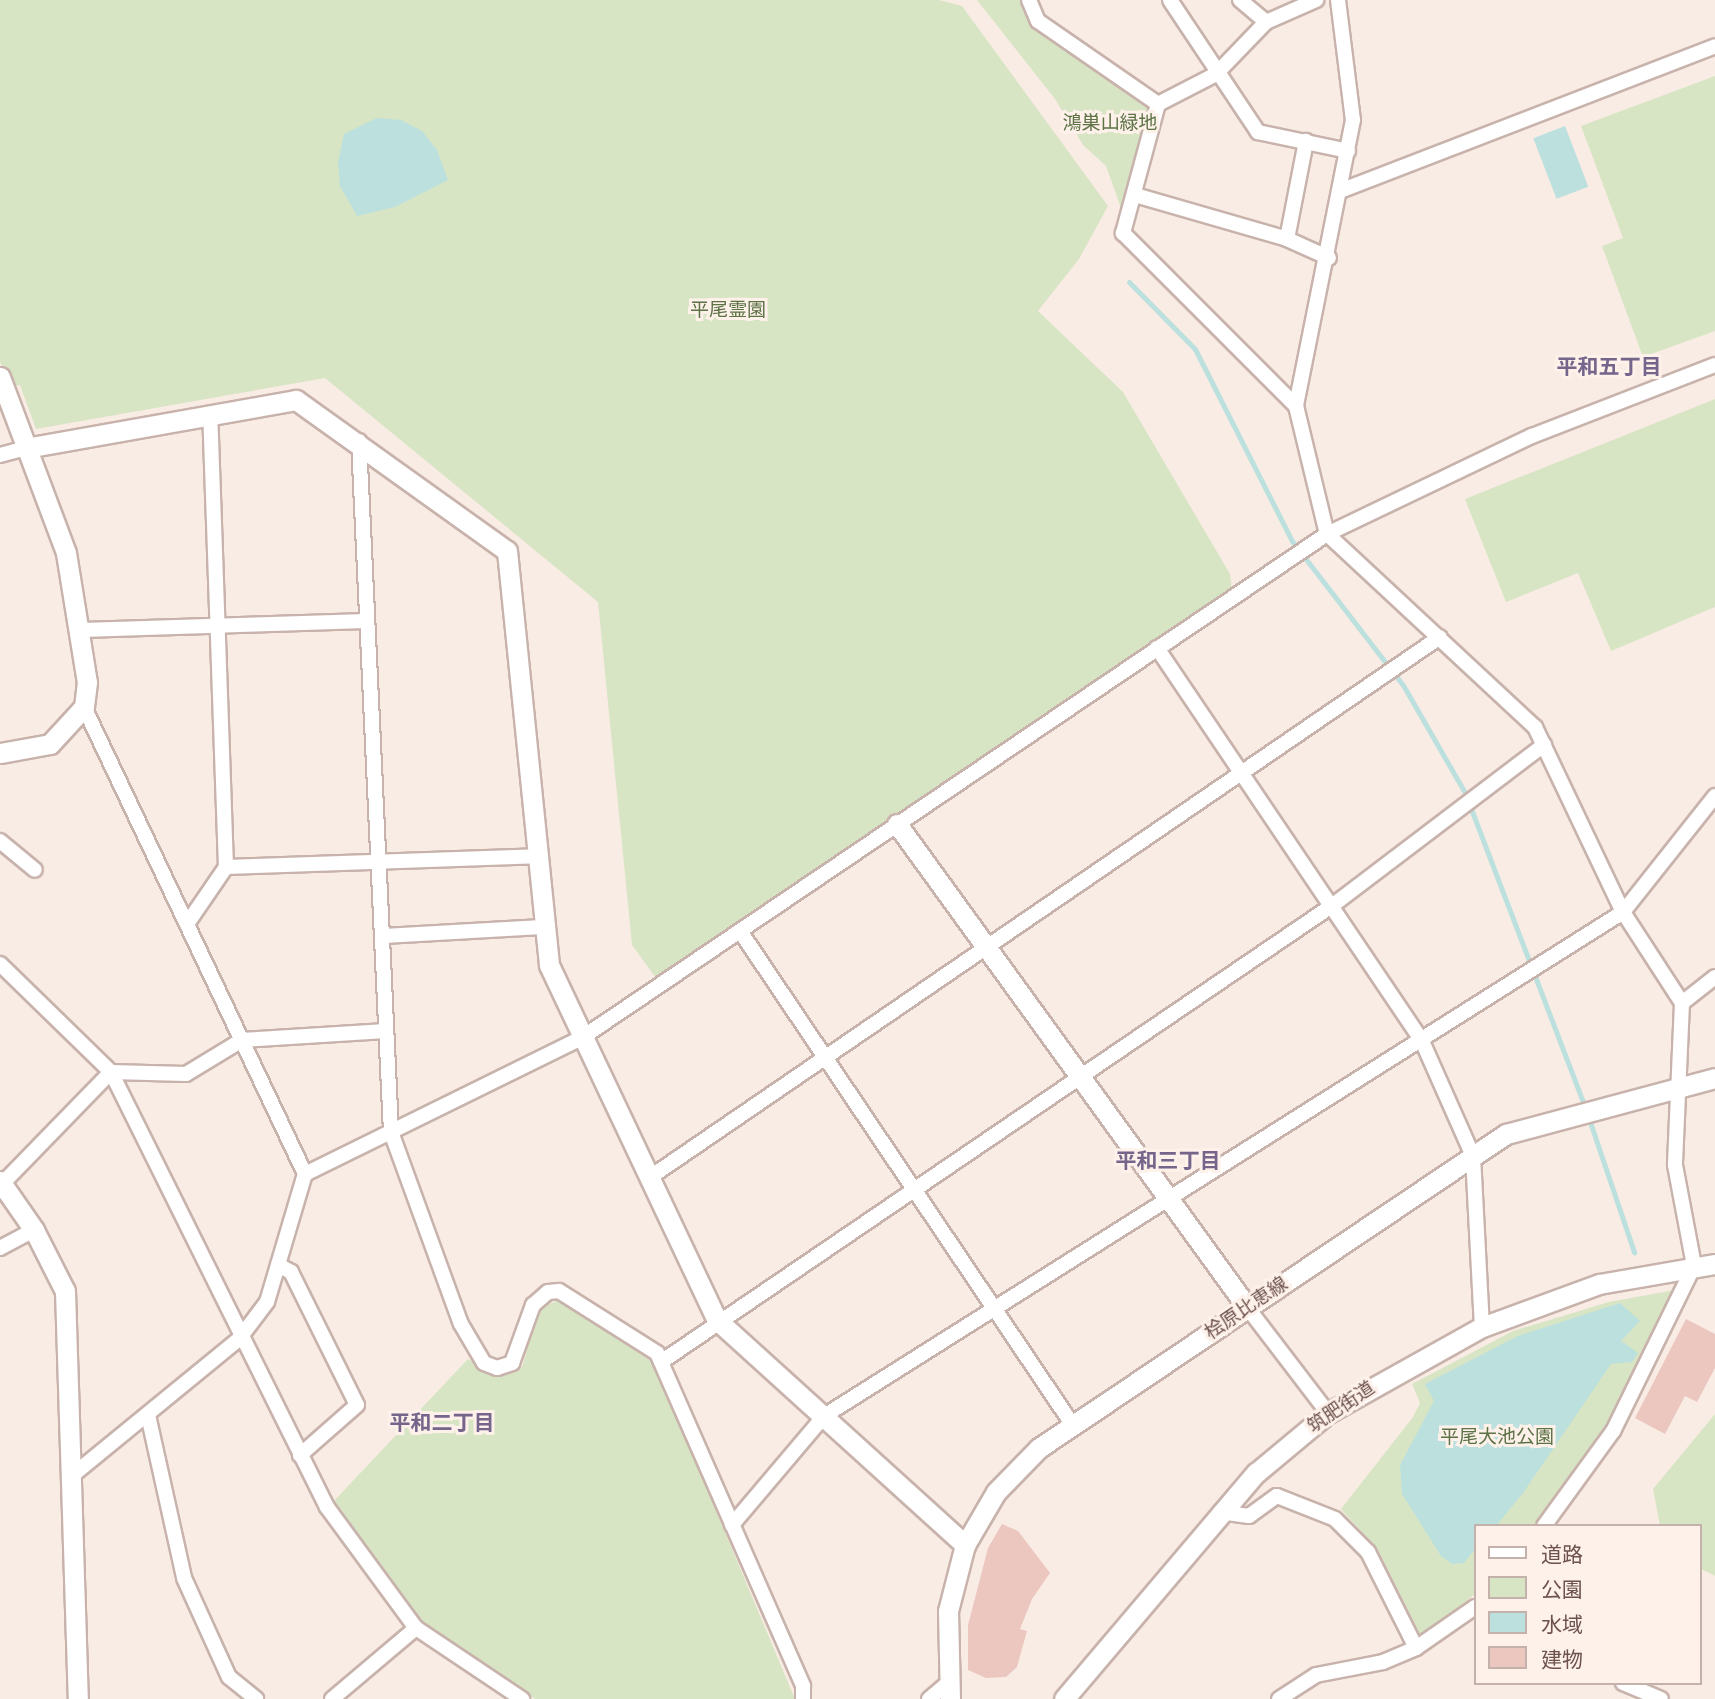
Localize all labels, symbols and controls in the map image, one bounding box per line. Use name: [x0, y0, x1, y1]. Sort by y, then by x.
park label: 鴻巣山緑地: [1063, 112, 1157, 134]
park label: 平尾霊園: [690, 299, 766, 321]
district label: 平和五丁目: [1557, 354, 1661, 380]
district label: 平和三丁目: [1116, 1148, 1220, 1174]
street label: 桧原比恵線: [1200, 1272, 1292, 1344]
street label: 筑肥街道: [1303, 1376, 1379, 1438]
district label: 平和二丁目: [390, 1410, 494, 1436]
park label: 平尾大池公園: [1440, 1426, 1554, 1448]
legend: [1474, 1524, 1701, 1685]
text: 道路: [1541, 1541, 1583, 1568]
text: 公園: [1541, 1576, 1583, 1603]
text: 水域: [1541, 1611, 1583, 1638]
text: 建物: [1541, 1646, 1583, 1673]

